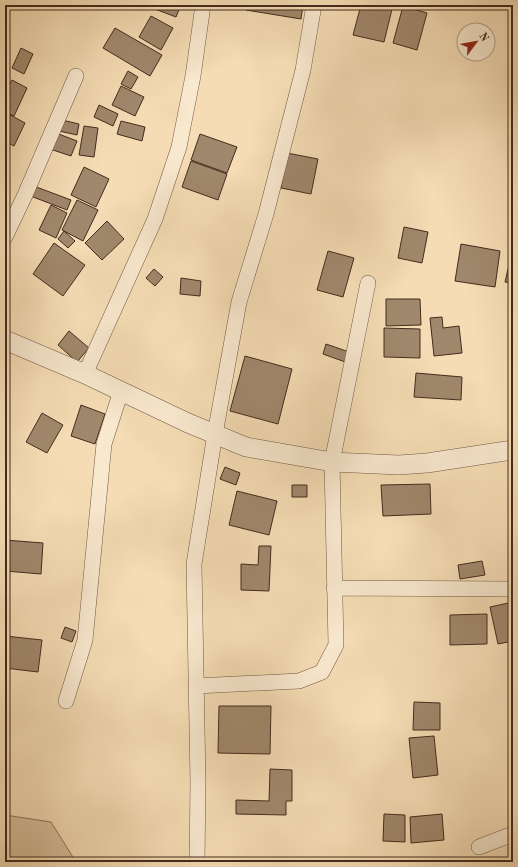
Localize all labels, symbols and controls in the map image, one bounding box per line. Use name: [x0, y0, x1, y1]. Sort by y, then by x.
north arrow: [456, 22, 496, 62]
text: N: [476, 31, 490, 44]

